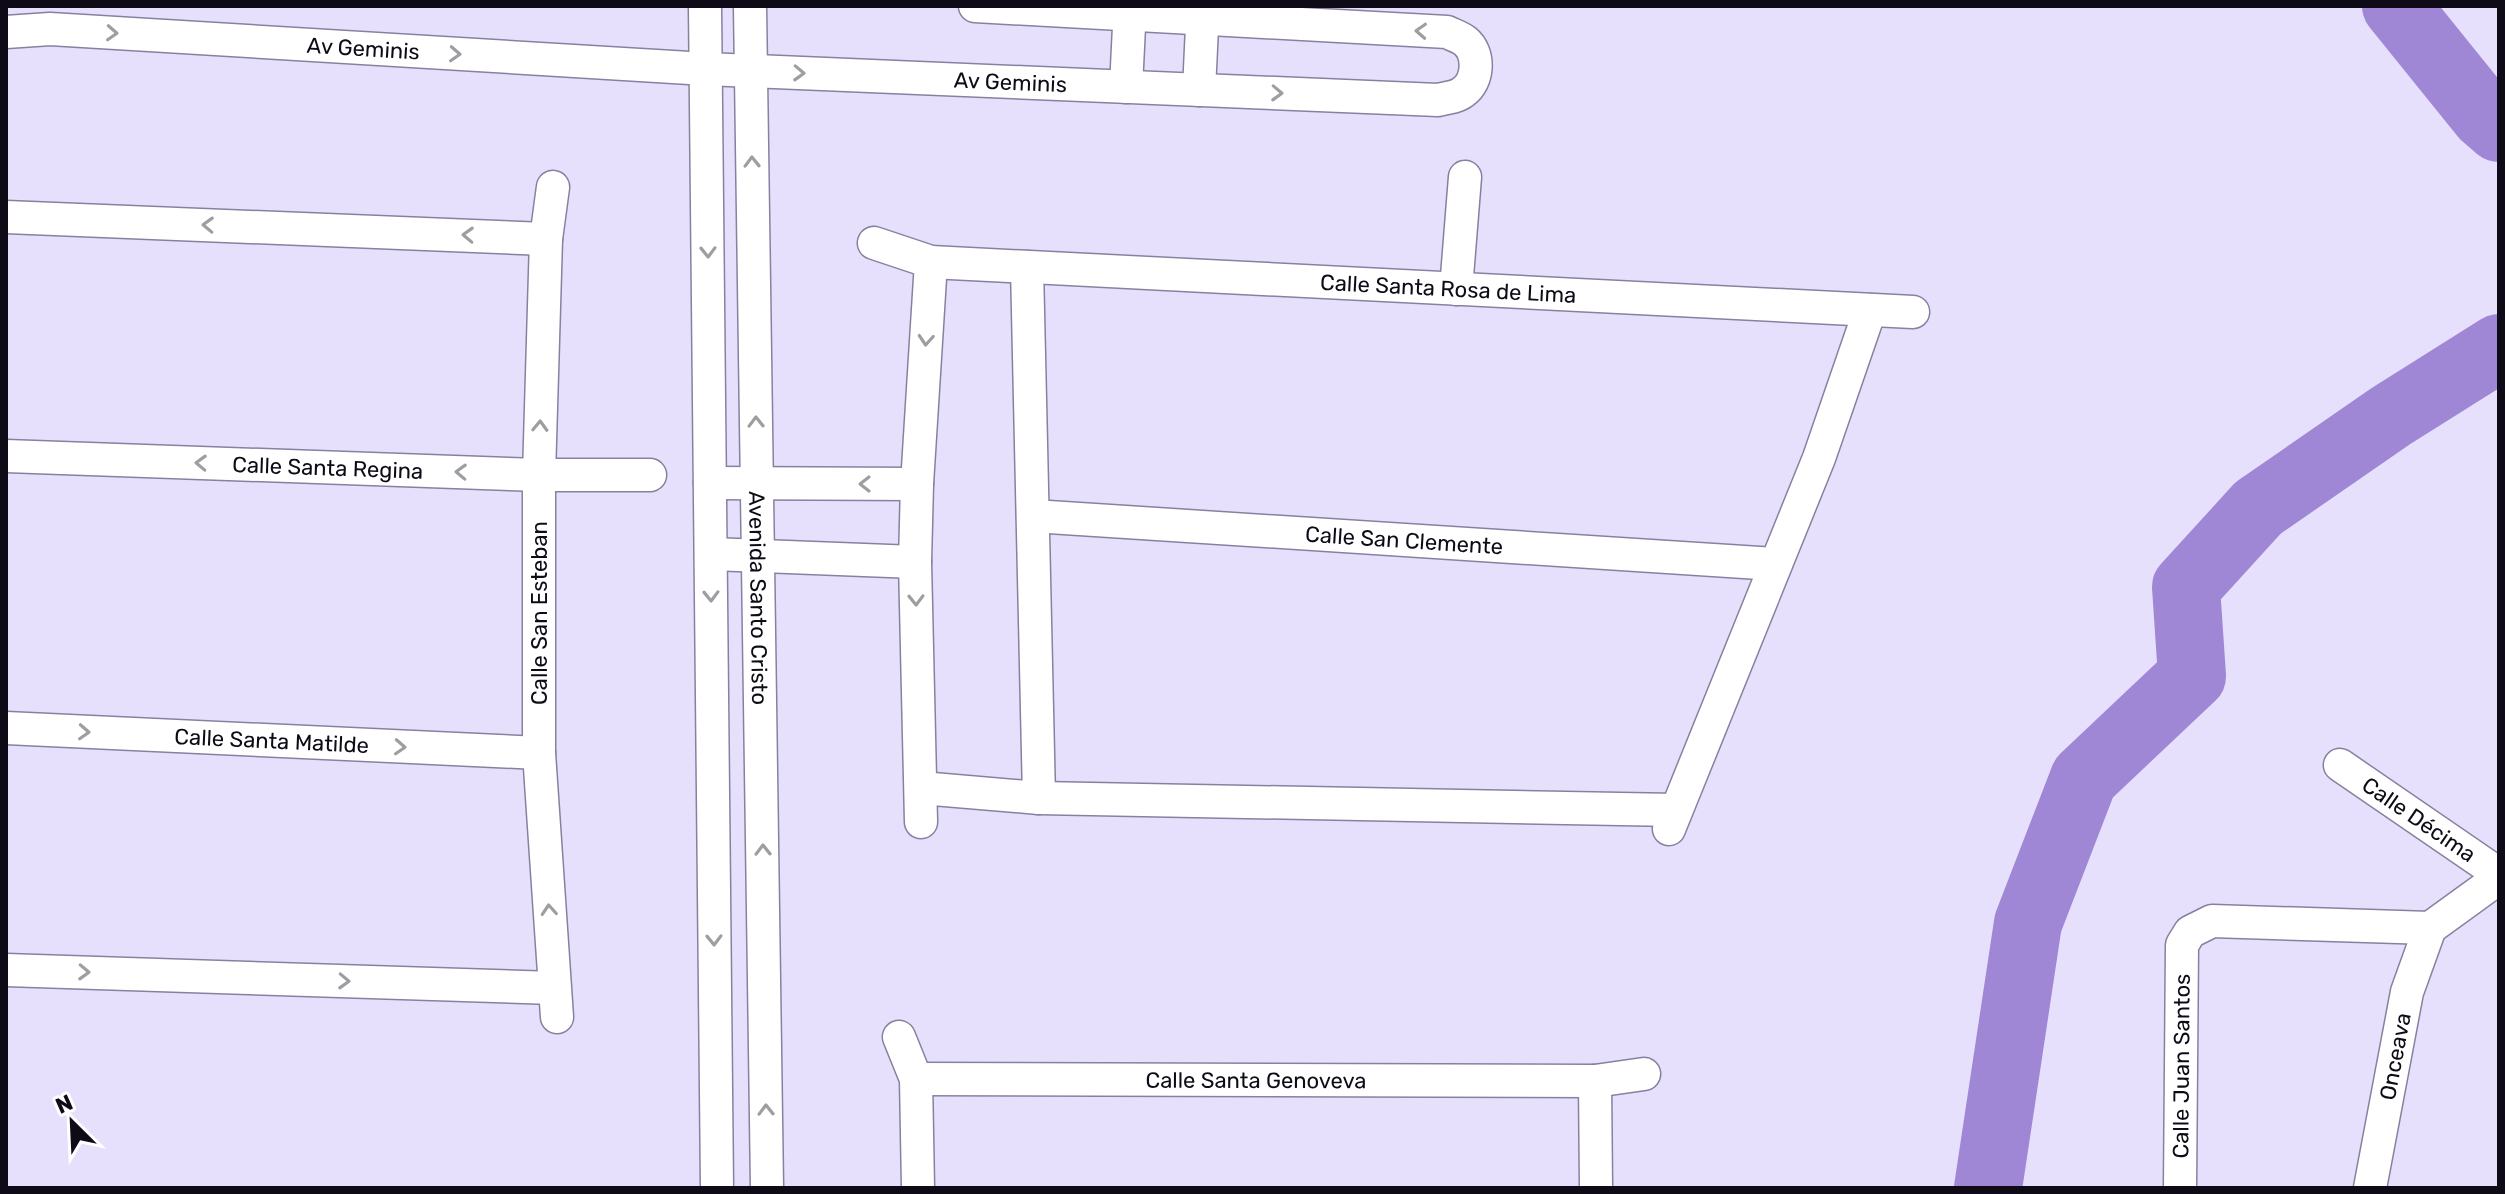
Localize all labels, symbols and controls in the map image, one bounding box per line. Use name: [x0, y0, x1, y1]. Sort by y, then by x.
one-way arrow: [1414, 23, 1427, 40]
one-way arrow: [106, 24, 119, 41]
street label: Av Geminis: [306, 31, 421, 65]
one-way arrow: [449, 45, 462, 62]
one-way arrow: [793, 65, 806, 82]
street label: Av Geminis: [953, 66, 1068, 98]
one-way arrow: [1271, 85, 1284, 102]
one-way arrow: [743, 155, 761, 168]
one-way arrow: [201, 217, 214, 234]
one-way arrow: [461, 227, 474, 244]
one-way arrow: [699, 246, 717, 259]
street label: Calle Santa Rosa de Lima: [1320, 268, 1577, 308]
one-way arrow: [918, 334, 935, 347]
one-way arrow: [747, 415, 765, 428]
one-way arrow: [532, 419, 549, 432]
street label: Calle Santa Regina: [232, 451, 424, 484]
one-way arrow: [194, 454, 207, 471]
one-way arrow: [454, 463, 467, 480]
one-way arrow: [858, 475, 871, 493]
street label: Avenida Santo Cristo: [743, 491, 774, 705]
street label: Calle San Clemente: [1304, 520, 1504, 560]
street label: Calle San Esteban: [526, 521, 553, 705]
one-way arrow: [702, 590, 720, 603]
one-way arrow: [907, 594, 925, 607]
street label: Calle Santa Matilde: [174, 722, 370, 759]
one-way arrow: [78, 723, 91, 740]
one-way arrow: [394, 738, 407, 755]
street label: Calle Décima: [2357, 771, 2481, 868]
one-way arrow: [754, 843, 771, 856]
one-way arrow: [541, 903, 558, 916]
one-way arrow: [706, 934, 723, 947]
one-way arrow: [78, 964, 91, 981]
one-way arrow: [338, 972, 351, 989]
street label: Calle Juan Santos: [2167, 974, 2195, 1158]
street label: Onceava: [2373, 1010, 2416, 1102]
street label: Calle Santa Genoveva: [1145, 1066, 1367, 1094]
north arrow: [32, 1082, 112, 1162]
text: N: [51, 1089, 77, 1120]
one-way arrow: [758, 1103, 775, 1116]

